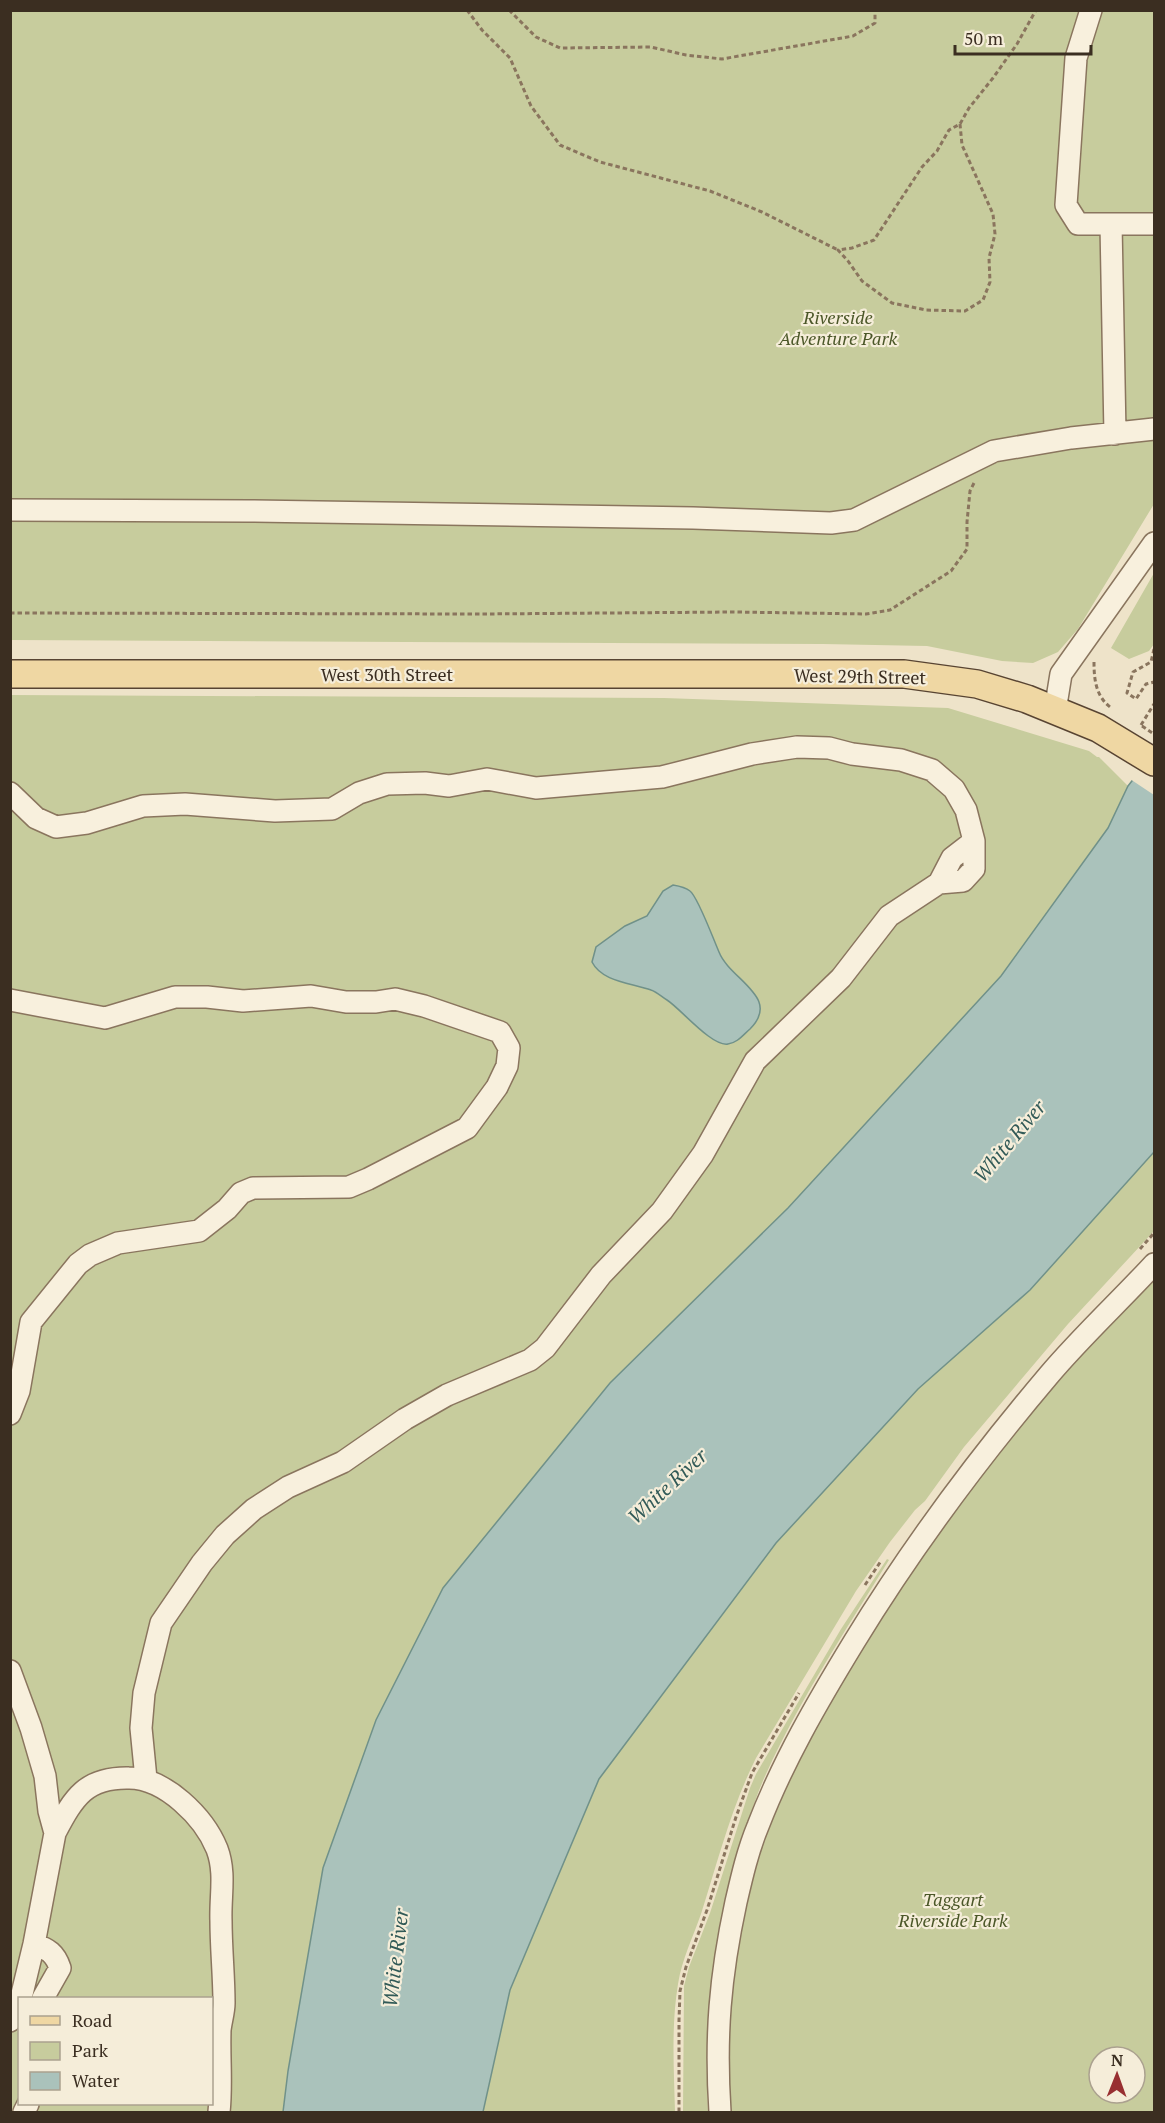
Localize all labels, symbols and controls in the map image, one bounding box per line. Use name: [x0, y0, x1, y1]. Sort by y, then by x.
scale bar: [955, 18, 1092, 56]
text: 50 m: [964, 26, 1004, 50]
park label: Riverside Adventure Park: [778, 305, 897, 350]
street label: West 30th Street: [321, 662, 454, 686]
street label: West 29th Street: [794, 663, 927, 689]
water label: White River: [967, 1093, 1052, 1188]
water label: White River: [622, 1441, 713, 1530]
park label: Taggart Riverside Park: [897, 1887, 1008, 1932]
water label: White River: [376, 1906, 415, 2009]
legend: [18, 1997, 213, 2105]
text: Road: [72, 2008, 112, 2032]
text: Park: [72, 2038, 109, 2062]
north arrow: [1087, 2045, 1147, 2105]
text: N: [1111, 2049, 1124, 2071]
text: Water: [72, 2068, 119, 2092]

